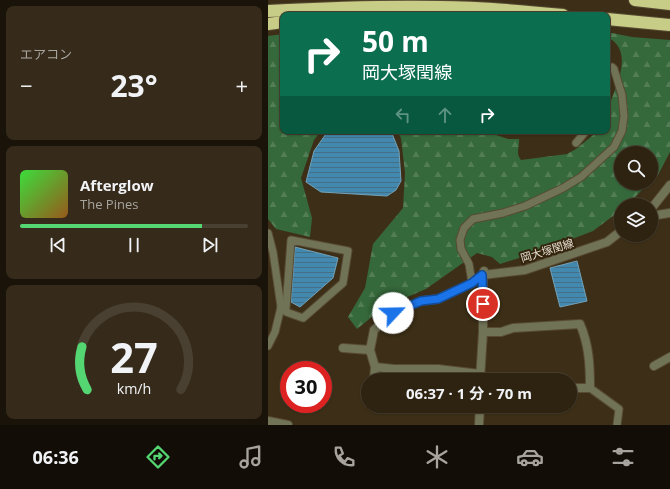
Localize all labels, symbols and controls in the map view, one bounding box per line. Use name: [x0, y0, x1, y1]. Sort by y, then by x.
text: 50 m: [362, 22, 429, 60]
icon: right: [296, 28, 348, 80]
text: エアコン: [20, 45, 72, 63]
text: 岡大塚閏線: [362, 60, 452, 84]
text: 23°: [110, 65, 158, 106]
text: −: [20, 70, 33, 100]
text: +: [235, 70, 248, 100]
icon: left: [392, 104, 414, 126]
icon: ahead: [434, 104, 456, 126]
icon: right: [476, 104, 498, 126]
map controls: [614, 146, 658, 242]
button: search: [614, 146, 658, 190]
text: Afterglow: [80, 175, 154, 195]
text: The Pines: [80, 195, 138, 213]
button: layers: [614, 198, 658, 242]
icon: previous: [47, 234, 69, 256]
icon: pause: [123, 234, 145, 256]
icon: next: [199, 234, 221, 256]
street label: 岡大塚閏線: [519, 235, 575, 265]
pin: [466, 287, 500, 321]
position arrow: [372, 292, 414, 334]
icon: arrive: [472, 293, 494, 315]
text: 27: [110, 329, 158, 385]
speed limit sign: 30: [280, 361, 332, 413]
text: km/h: [117, 379, 151, 398]
text: 06:37 · 1 分 · 70 m: [406, 383, 532, 403]
icon: directions: [144, 443, 172, 471]
icon: music: [237, 443, 265, 471]
icon: phone: [330, 443, 358, 471]
icon: climate: [423, 443, 451, 471]
icon: car: [516, 443, 544, 471]
icon: filters: [609, 443, 637, 471]
text: 06:36: [33, 445, 79, 469]

